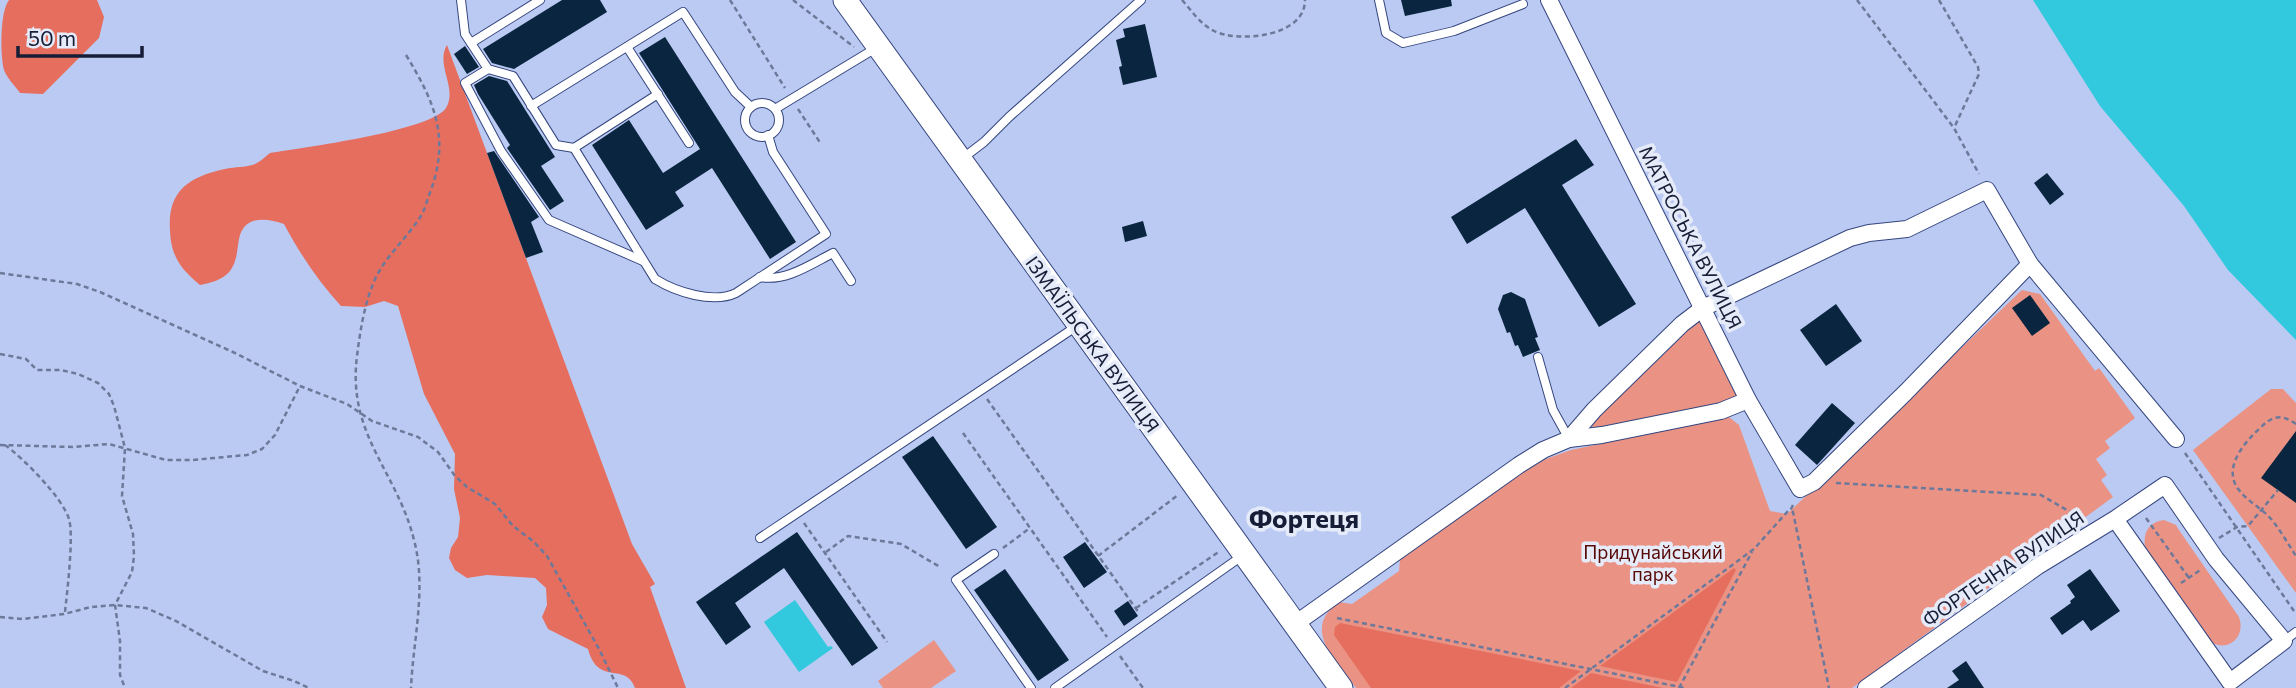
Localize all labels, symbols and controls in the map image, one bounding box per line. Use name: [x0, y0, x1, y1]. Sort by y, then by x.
scale bar: [18, 14, 142, 58]
text: 50 m: [28, 25, 76, 50]
street label: МАТРОСЬКА ВУЛИЦЯ: [1635, 142, 1747, 332]
street label: ІЗМАЇЛЬСЬКА ВУЛИЦЯ: [1021, 251, 1165, 437]
district label: Фортеця: [1249, 502, 1359, 533]
street label: ФОРТЕЧНА ВУЛИЦЯ: [1918, 505, 2088, 631]
park label: Придунайський парк: [1583, 540, 1723, 585]

